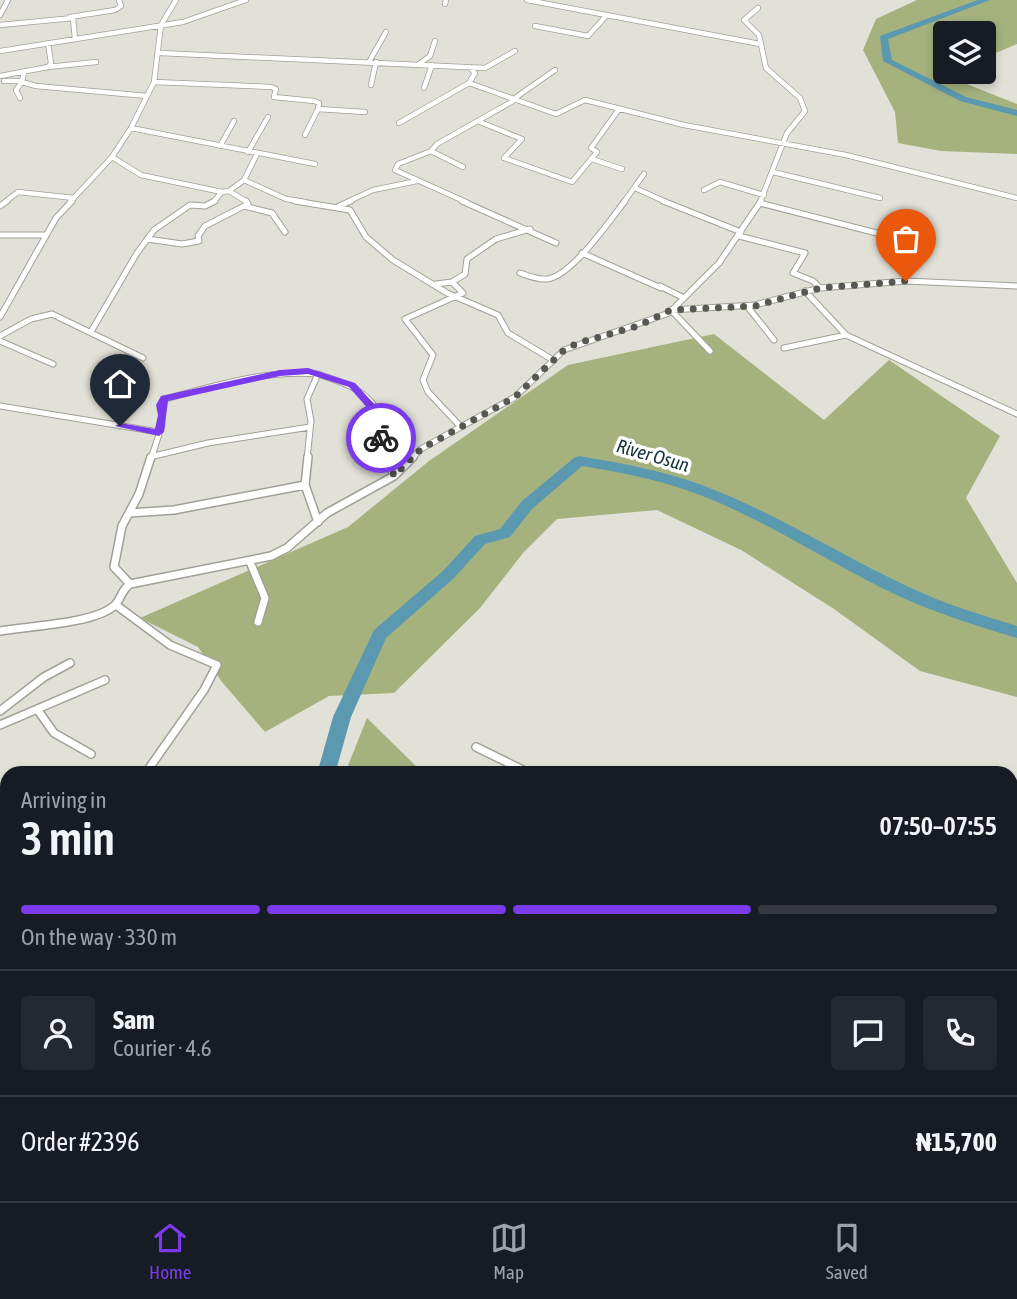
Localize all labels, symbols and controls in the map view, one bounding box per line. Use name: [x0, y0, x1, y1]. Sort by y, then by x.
map controls: [933, 21, 996, 84]
button: layers: [933, 21, 996, 84]
pin: [876, 209, 936, 281]
icon: bag: [887, 220, 925, 258]
pin: [90, 354, 150, 426]
icon: home: [101, 365, 139, 403]
courier: [346, 403, 416, 473]
icon: bike: [362, 419, 400, 457]
water label: River Osun: [614, 434, 692, 476]
text: Arriving in: [21, 787, 107, 813]
text: 07:50–07:55: [880, 811, 997, 841]
text: 3 min: [21, 812, 115, 865]
text: On the way · 330 m: [21, 924, 177, 950]
button: person: [21, 996, 95, 1070]
button: chat: [831, 996, 905, 1070]
button: phone: [923, 996, 997, 1070]
text: Sam: [113, 1005, 155, 1035]
text: Courier · 4.6: [113, 1035, 212, 1061]
text: Order #2396: [21, 1127, 140, 1157]
text: ₦15,700: [916, 1127, 997, 1157]
tab: Home: [149, 1219, 191, 1283]
tab: Map: [490, 1219, 528, 1283]
tab: Saved: [826, 1219, 868, 1283]

